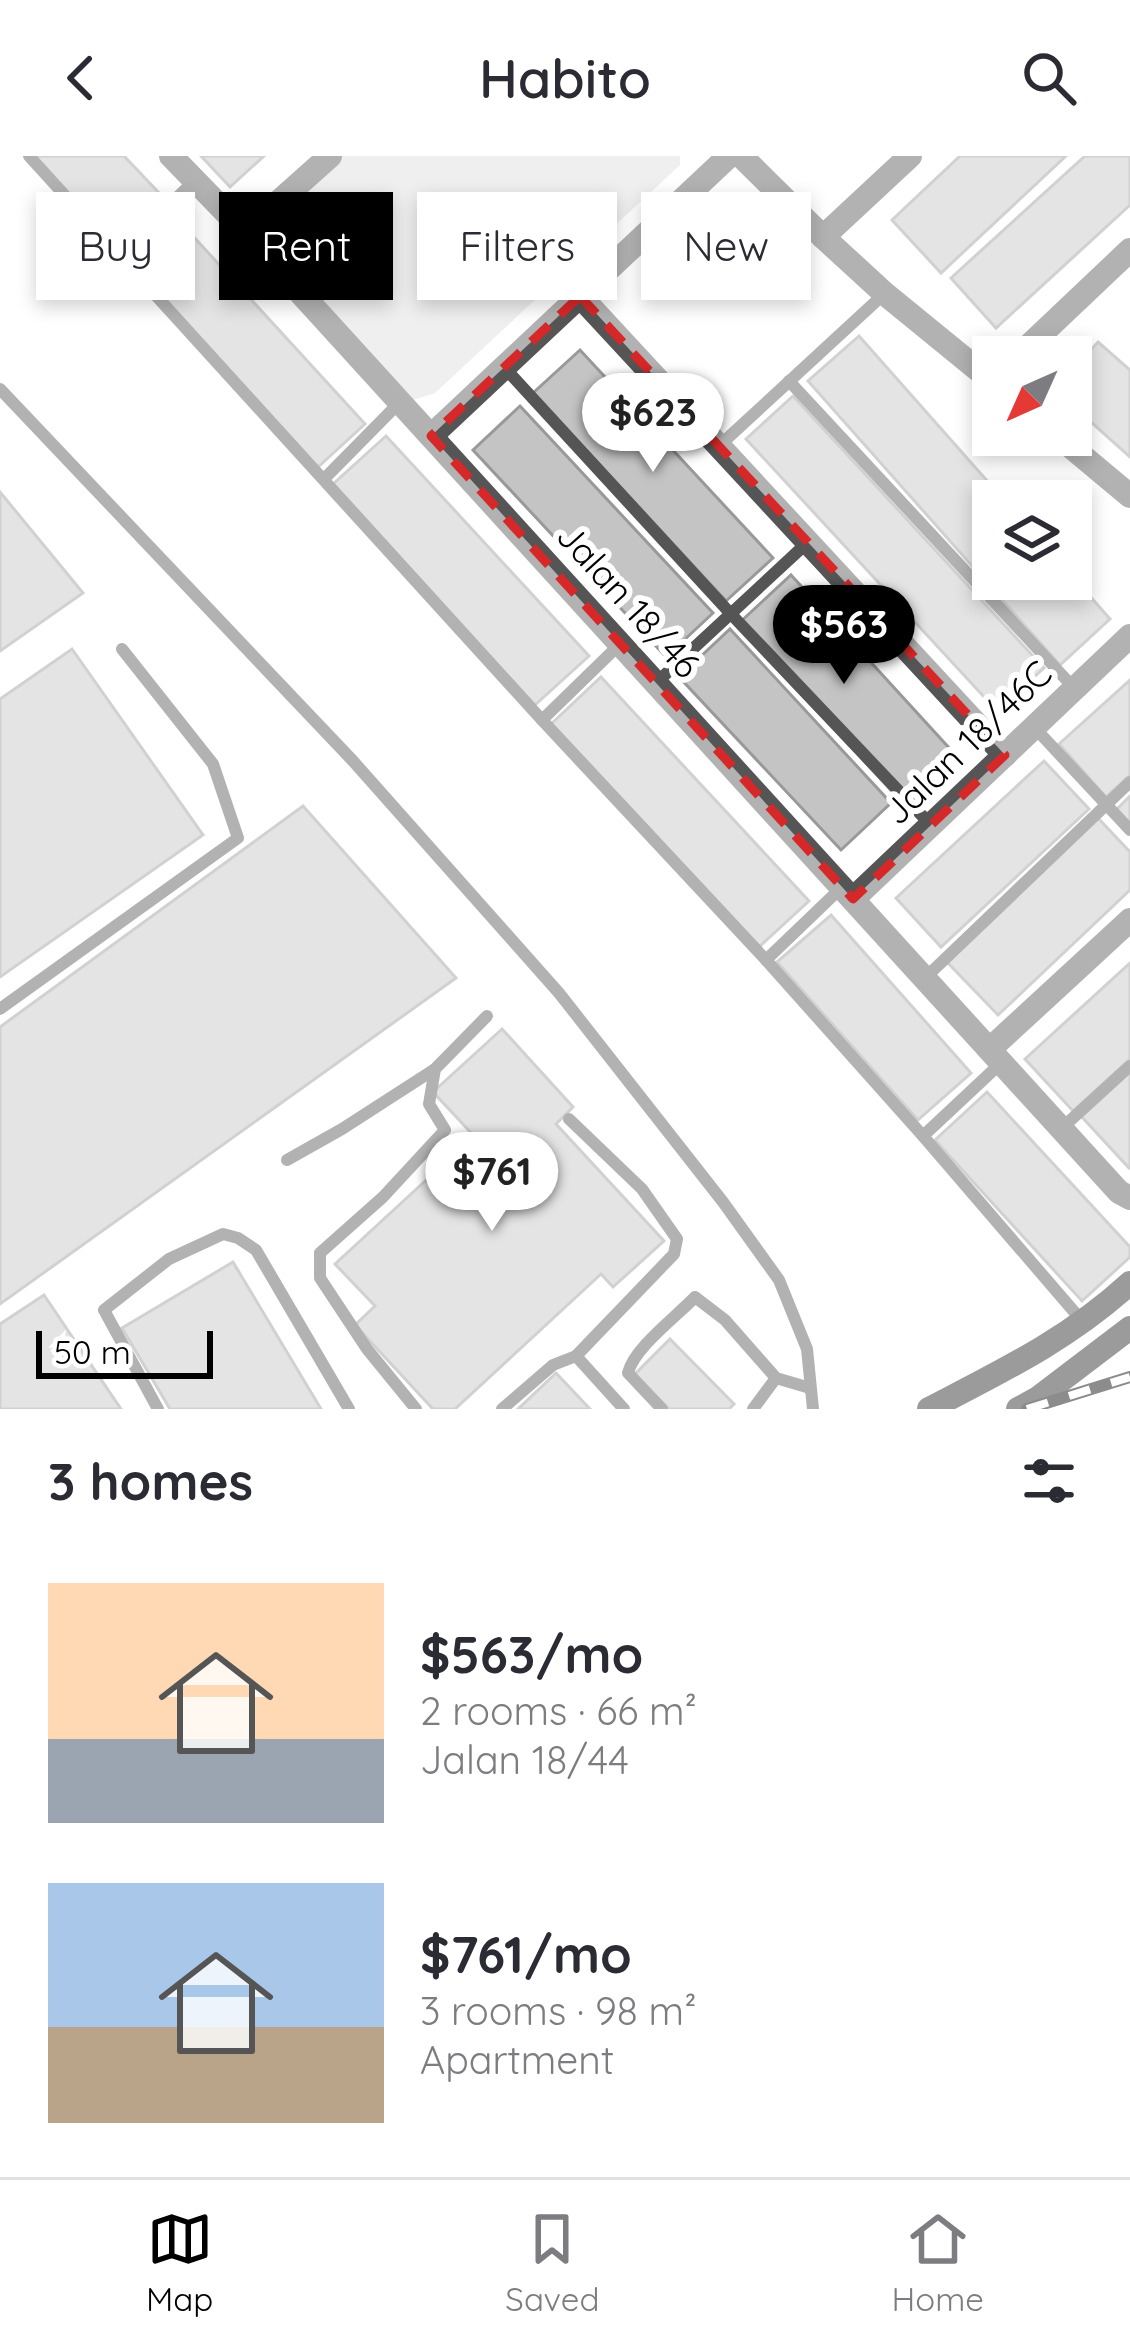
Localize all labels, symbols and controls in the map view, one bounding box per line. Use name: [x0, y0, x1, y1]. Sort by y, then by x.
text: Habito: [479, 44, 651, 112]
icon: back: [48, 45, 114, 111]
icon: search: [1016, 45, 1082, 111]
chip: Buy: [36, 192, 195, 300]
chip: Rent: [219, 192, 393, 300]
chip: Filters: [417, 192, 617, 300]
chip: New: [641, 192, 811, 300]
north arrow: [972, 336, 1092, 456]
map controls: [972, 336, 1092, 600]
pin: $623: [582, 373, 724, 475]
text: $623: [609, 387, 697, 436]
button: layers: [972, 480, 1092, 600]
street label: Jalan 18/46: [548, 513, 710, 687]
pin: $563: [773, 585, 915, 687]
text: $563: [800, 599, 888, 648]
street label: Jalan 18/46C: [873, 651, 1061, 833]
pin: $761: [421, 1132, 563, 1234]
text: $761: [452, 1146, 532, 1195]
scale bar: [36, 1325, 213, 1378]
text: 50 m: [54, 1331, 131, 1372]
icon: filters: [1016, 1448, 1082, 1514]
text: 3 homes: [48, 1449, 253, 1513]
text: $563/mo: [420, 1622, 643, 1686]
icon: home: [144, 1631, 288, 1775]
text: 2 rooms · 66 m²: [420, 1686, 697, 1735]
text: Jalan 18/44: [420, 1735, 629, 1784]
text: $761/mo: [420, 1922, 632, 1986]
icon: home: [144, 1931, 288, 2075]
text: 3 rooms · 98 m²: [420, 1986, 697, 2035]
text: Apartment: [420, 2035, 614, 2084]
tab: Map: [146, 2206, 213, 2319]
tab: Saved: [505, 2206, 599, 2319]
tab: Home: [892, 2206, 984, 2319]

